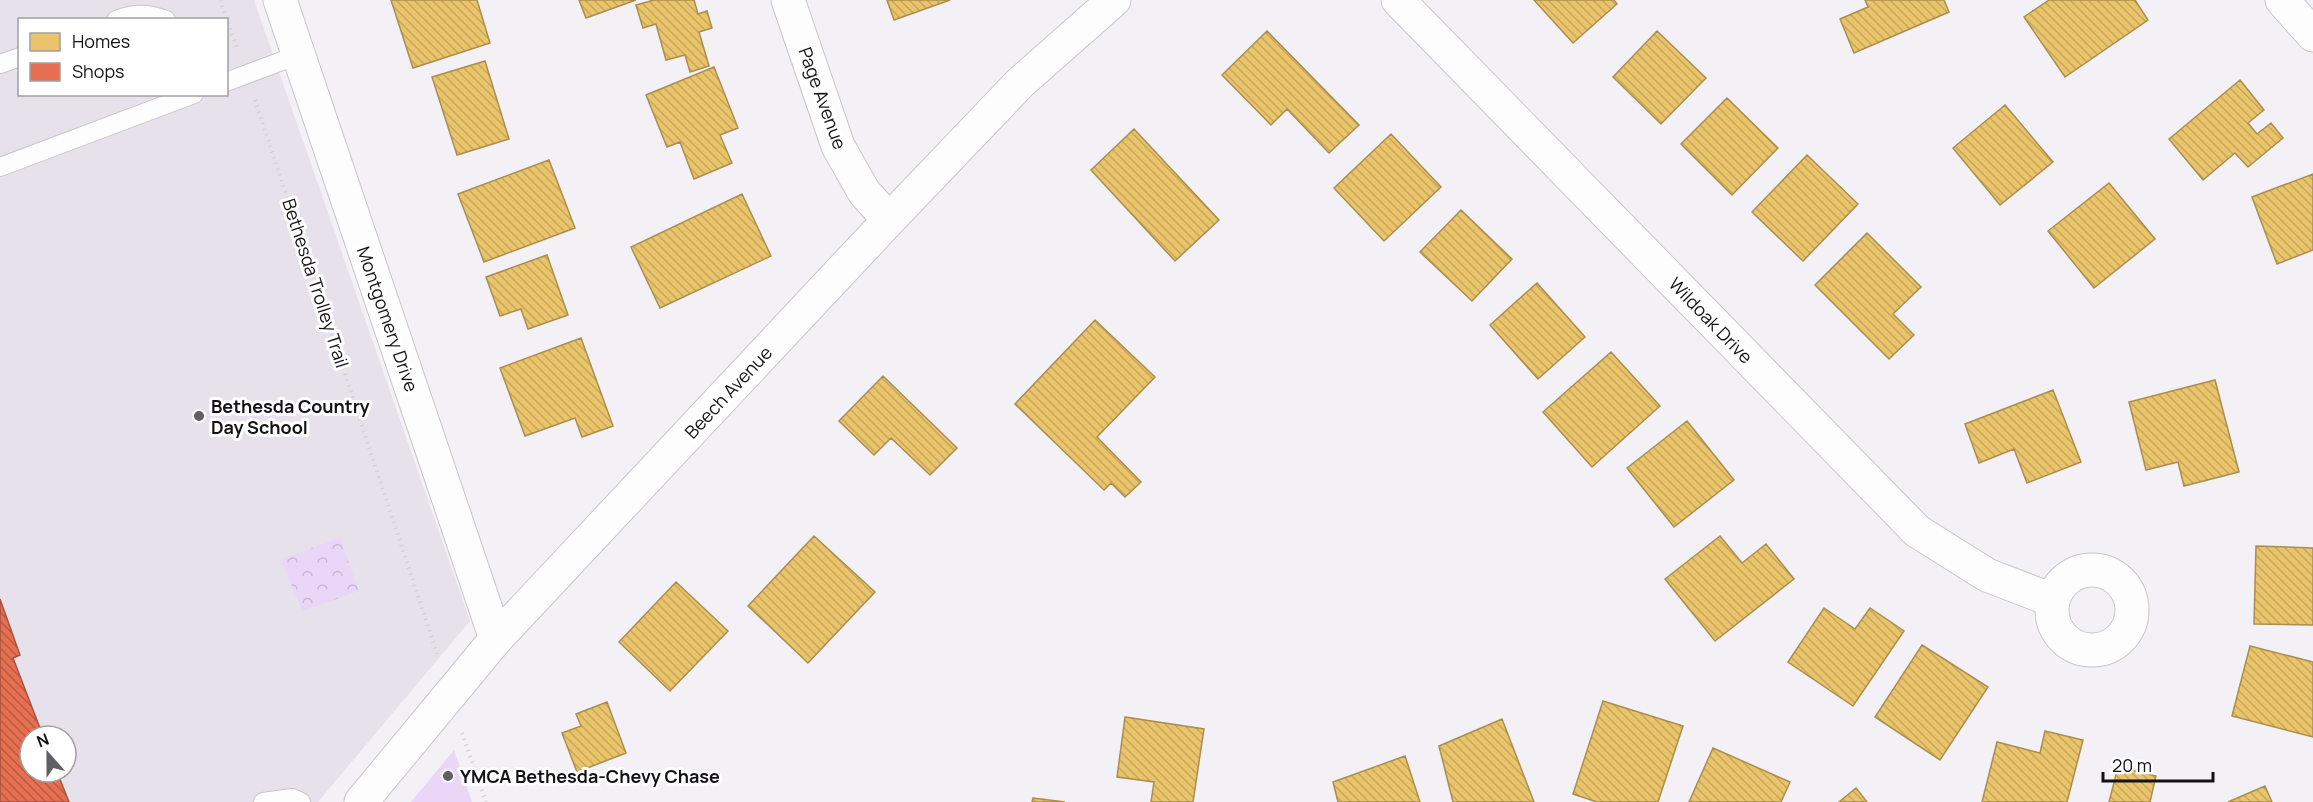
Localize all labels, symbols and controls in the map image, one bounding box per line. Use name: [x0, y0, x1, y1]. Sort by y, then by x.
legend: [18, 18, 228, 96]
text: Homes: [72, 29, 130, 53]
street label: Page Avenue: [793, 44, 853, 152]
text: Shops: [72, 59, 124, 83]
street label: Bethesda Trolley Trail: [277, 195, 355, 371]
street label: Montgomery Drive: [352, 243, 424, 395]
street label: Wildoak Drive: [1664, 272, 1758, 368]
street label: Beech Avenue: [679, 341, 777, 443]
place label: Bethesda Country Day School: [211, 394, 370, 439]
marker: Bethesda Country Day School: [192, 409, 206, 423]
north arrow: [18, 724, 78, 784]
text: N: [33, 728, 52, 752]
scale bar: [2103, 745, 2212, 783]
text: 20 m: [2112, 753, 2152, 777]
place label: YMCA Bethesda-Chevy Chase: [460, 764, 720, 788]
marker: YMCA Bethesda-Chevy Chase: [441, 769, 455, 783]

